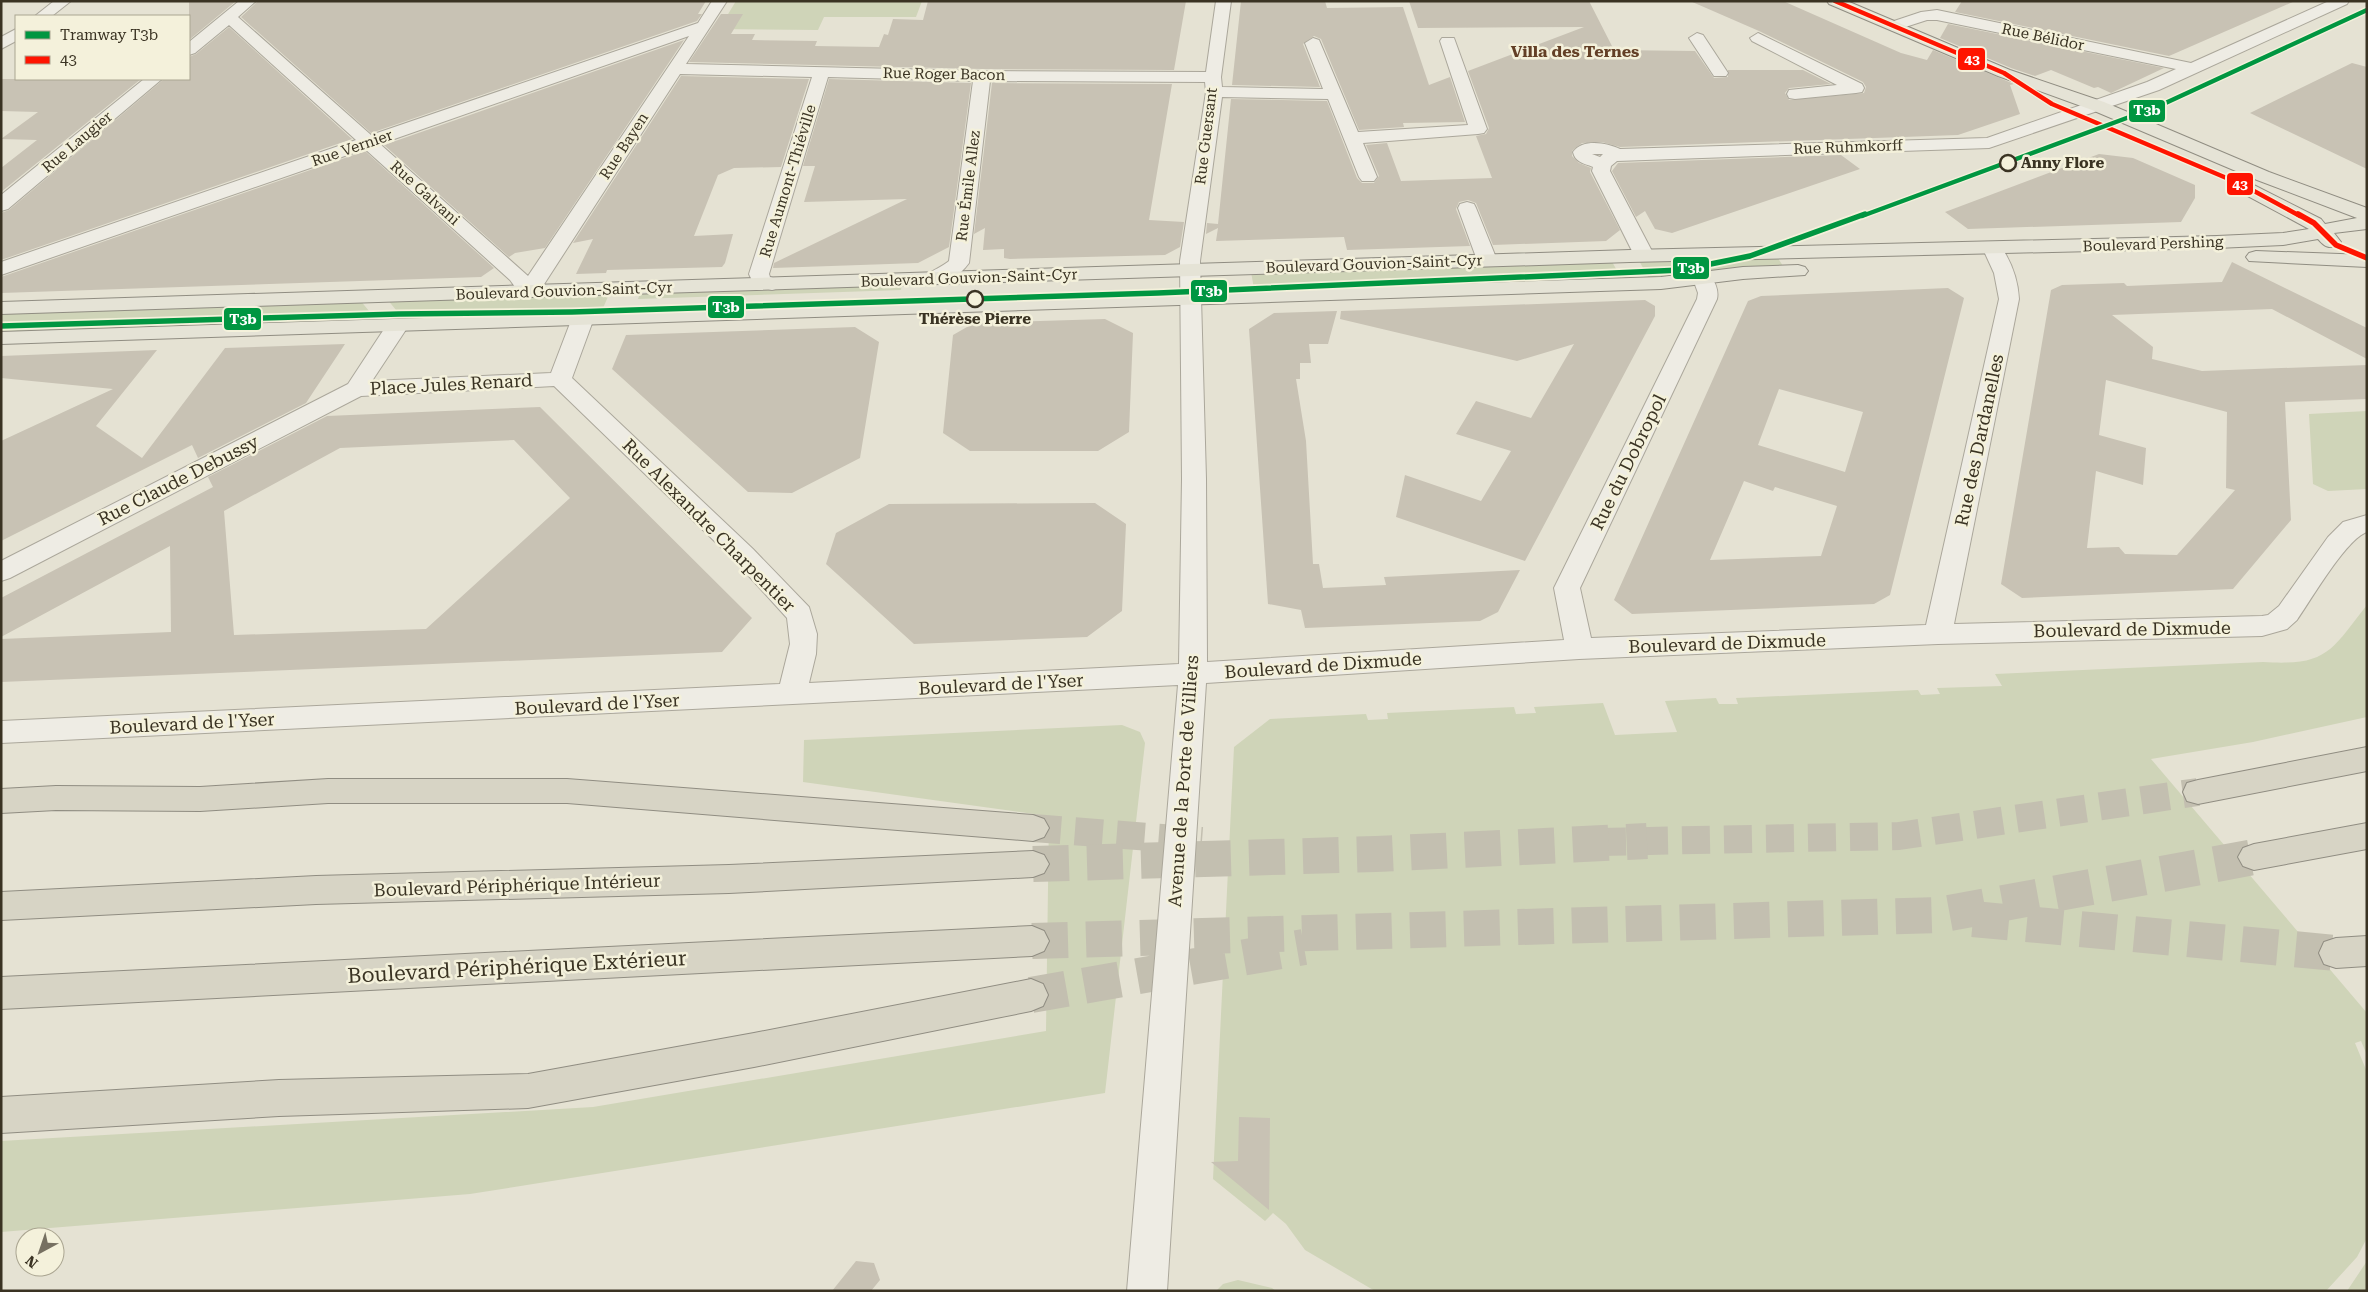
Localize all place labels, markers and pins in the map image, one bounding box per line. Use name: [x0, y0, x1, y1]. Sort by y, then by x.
marker: Anny Flore: [1999, 154, 2017, 172]
place label: Anny Flore: [2021, 154, 2104, 172]
marker: Thérèse Pierre: [966, 290, 984, 308]
place label: Thérèse Pierre: [919, 310, 1031, 328]

